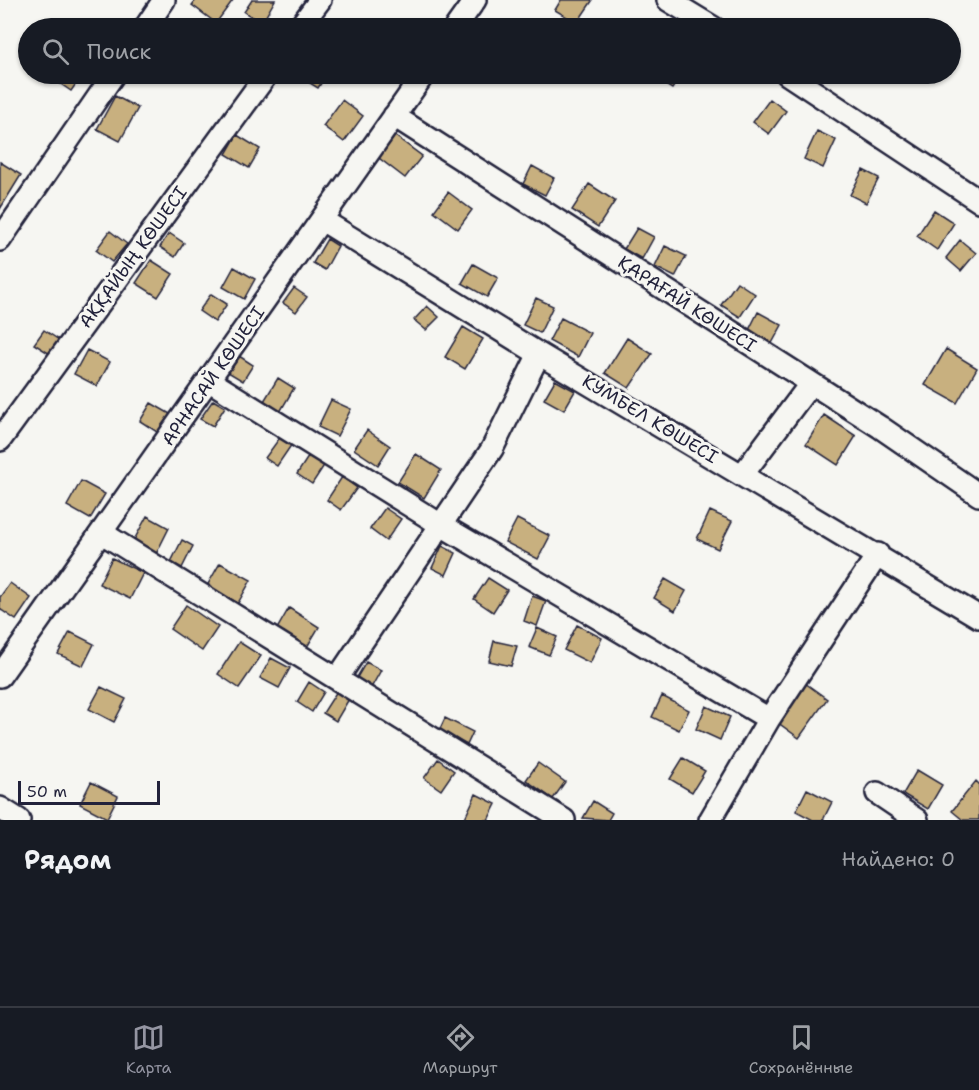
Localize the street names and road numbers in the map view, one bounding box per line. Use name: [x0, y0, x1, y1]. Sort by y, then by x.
street label: АҚҚАЙЫҢ КӨШЕСІ: [73, 181, 193, 333]
street label: ҚАРАҒАЙ КӨШЕСІ: [613, 250, 761, 358]
street label: АРНАСАЙ КӨШЕСІ: [156, 302, 270, 450]
street label: КУМБЕЛ KӨШЕСІ: [578, 369, 722, 469]

